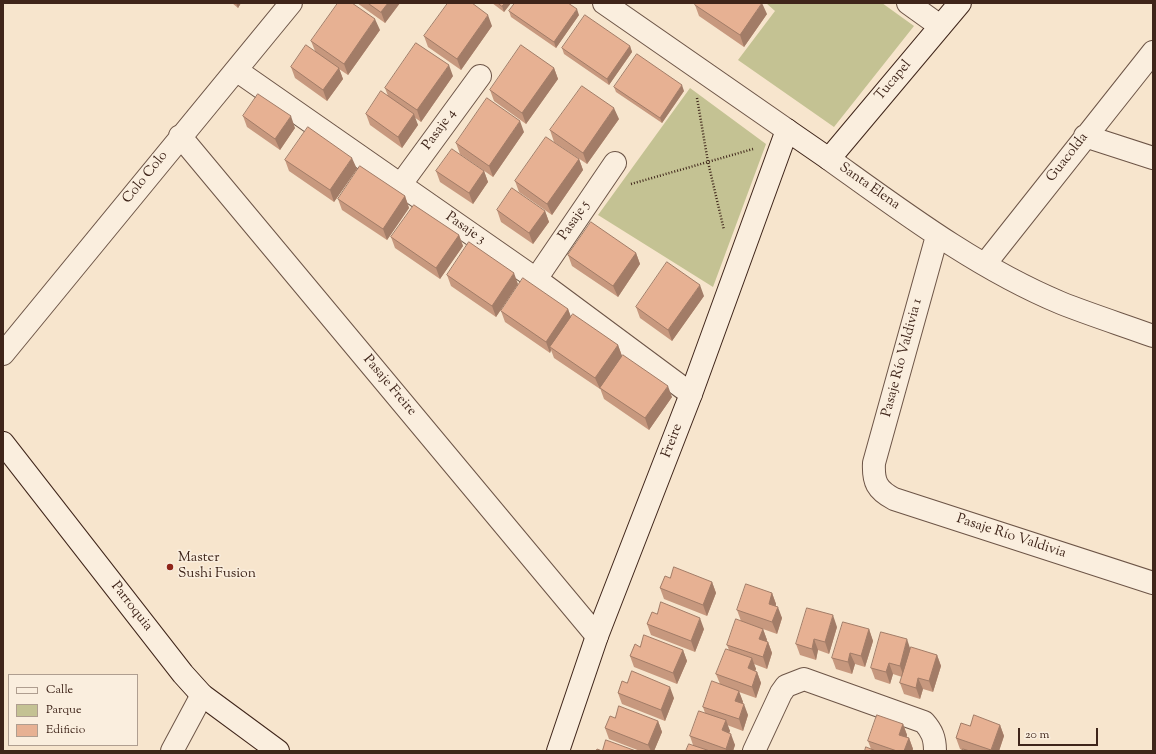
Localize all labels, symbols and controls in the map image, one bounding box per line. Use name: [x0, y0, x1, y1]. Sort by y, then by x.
street label: Tucapel: [872, 57, 916, 105]
street label: Pasaje 4: [420, 106, 460, 154]
street label: Guacolda: [1044, 130, 1092, 186]
street label: Colo Colo: [120, 148, 172, 208]
street label: Santa Elena: [835, 160, 903, 214]
street label: Pasaje 5: [556, 198, 594, 244]
street label: Pasaje 3: [442, 209, 488, 249]
street label: Pasaje Río Valdivia 1: [879, 297, 927, 419]
street label: Pasaje Freire: [359, 352, 419, 420]
street label: Freire: [659, 422, 687, 460]
street label: Pasaje Río Valdivia: [954, 511, 1068, 563]
place label: Master Sushi Fusion: [178, 551, 256, 584]
marker: Master Sushi Fusion: [165, 562, 175, 572]
street label: Parroquia: [106, 579, 156, 635]
legend: [8, 674, 138, 746]
text: Calle: [46, 681, 73, 699]
text: Parque: [46, 701, 82, 719]
scale bar: [1020, 720, 1100, 746]
text: Edificio: [46, 721, 85, 739]
text: 20 m: [1025, 726, 1049, 744]

